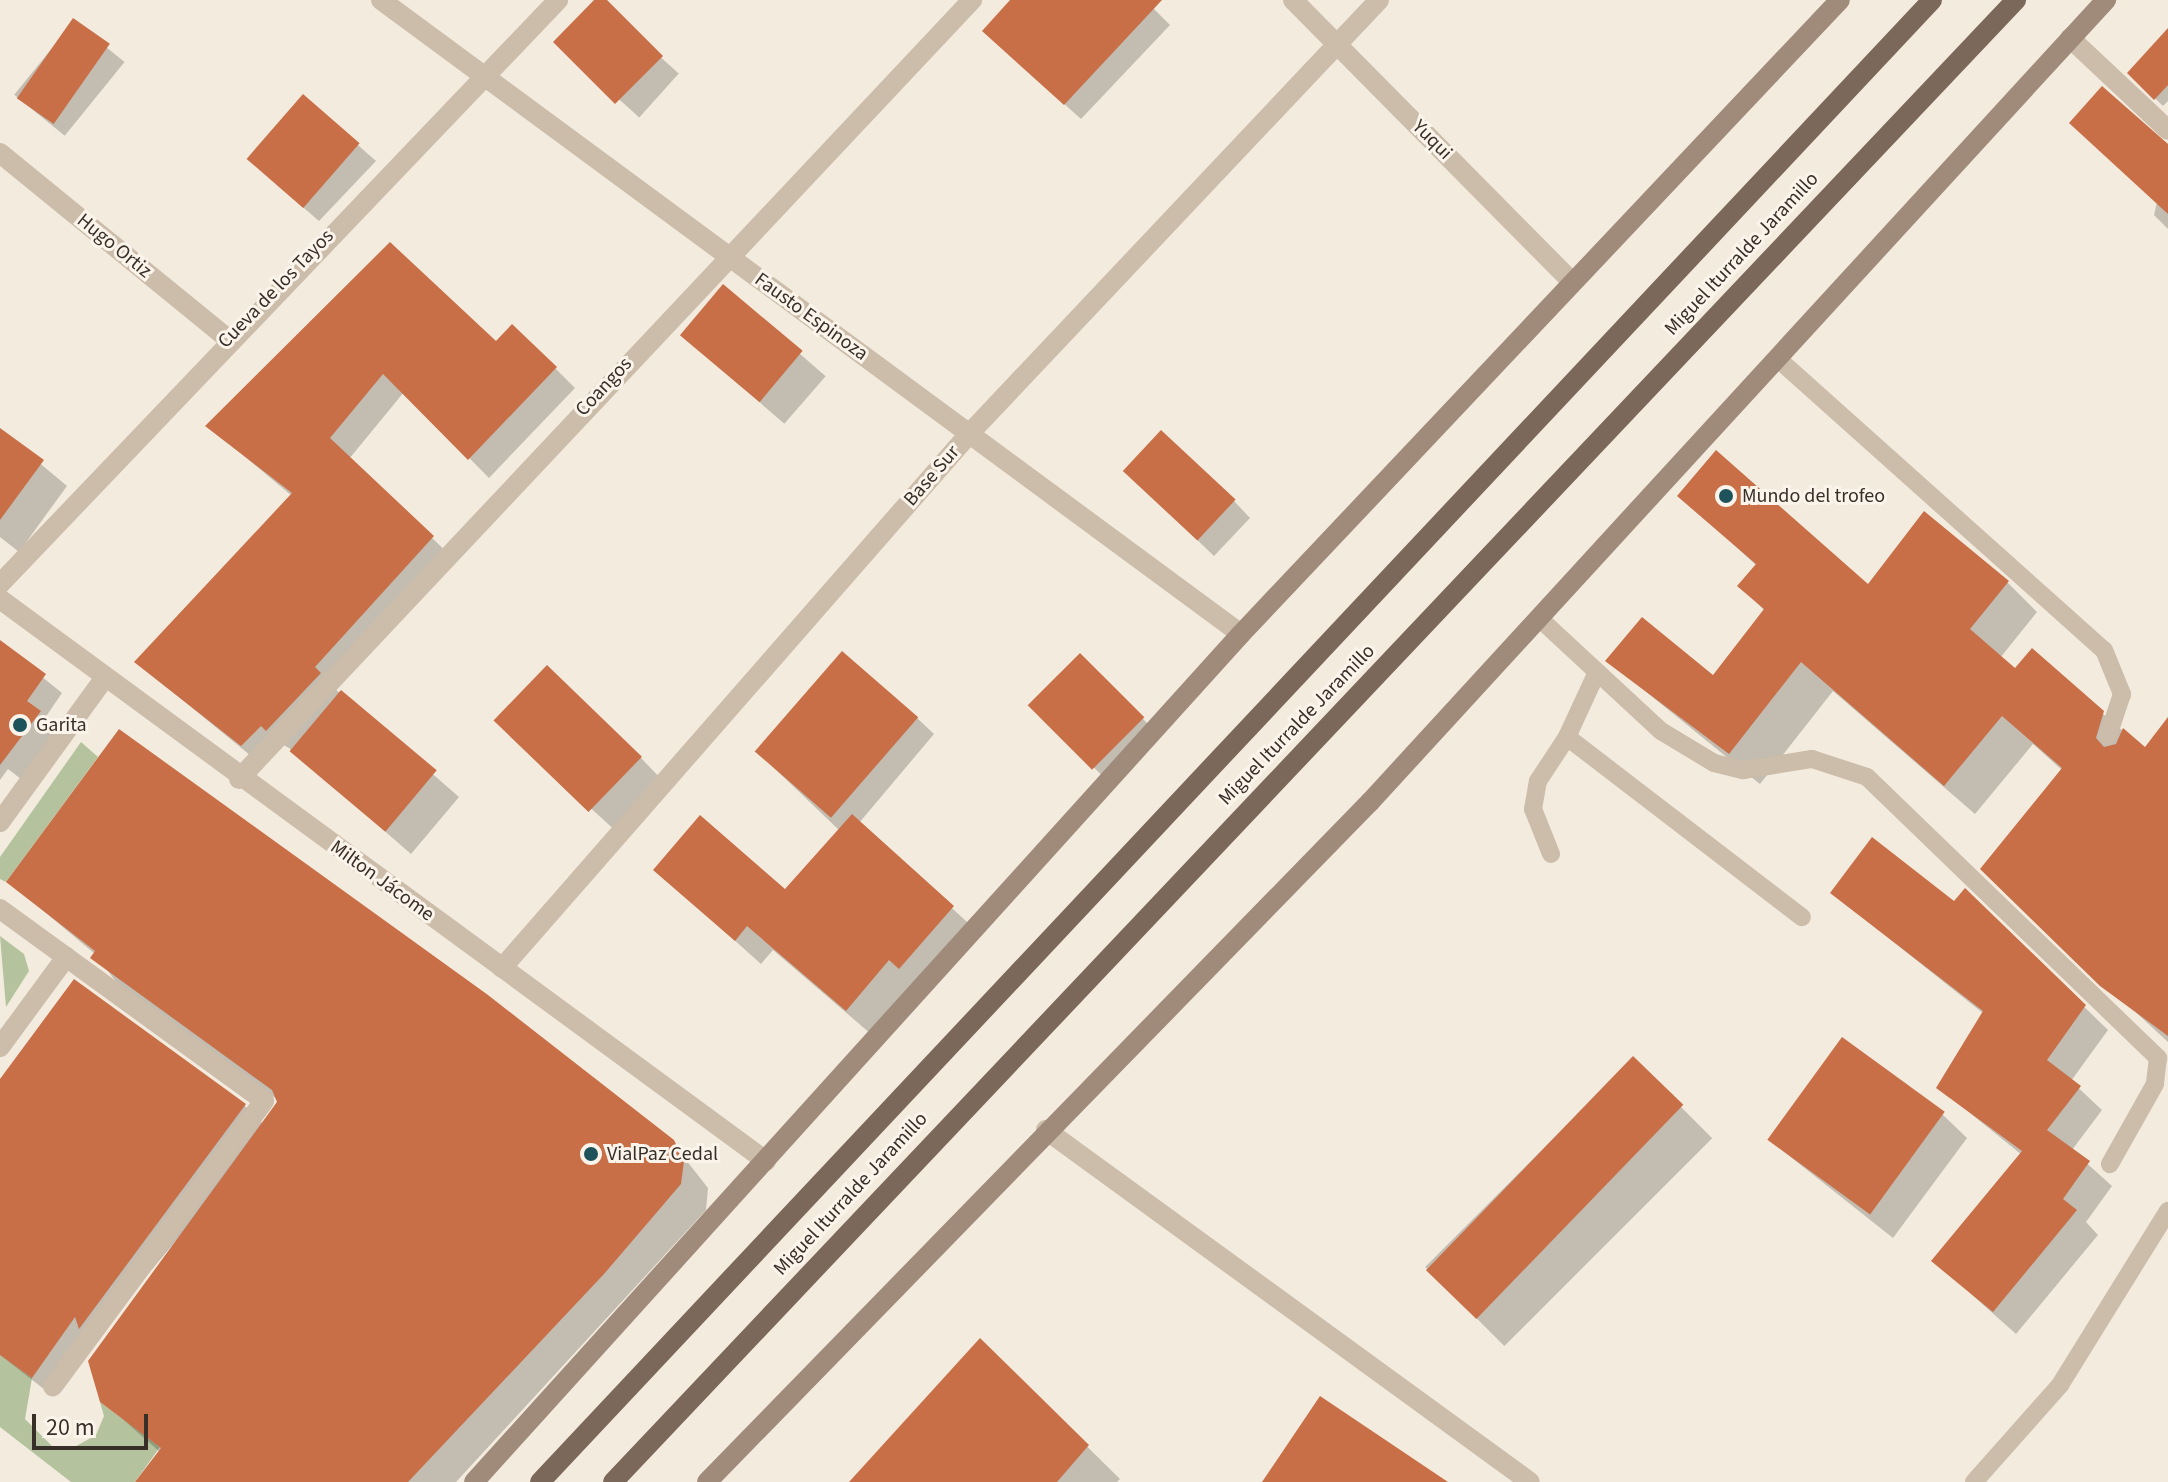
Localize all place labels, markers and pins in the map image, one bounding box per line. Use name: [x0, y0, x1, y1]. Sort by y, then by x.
place label: Mundo del trofeo: [1742, 484, 1885, 508]
marker: Mundo del trofeo: [1717, 487, 1735, 505]
place label: Garita: [36, 713, 87, 737]
marker: Garita: [11, 716, 29, 734]
place label: VialPaz Cedal: [607, 1142, 718, 1166]
marker: VialPaz Cedal: [582, 1145, 600, 1163]

